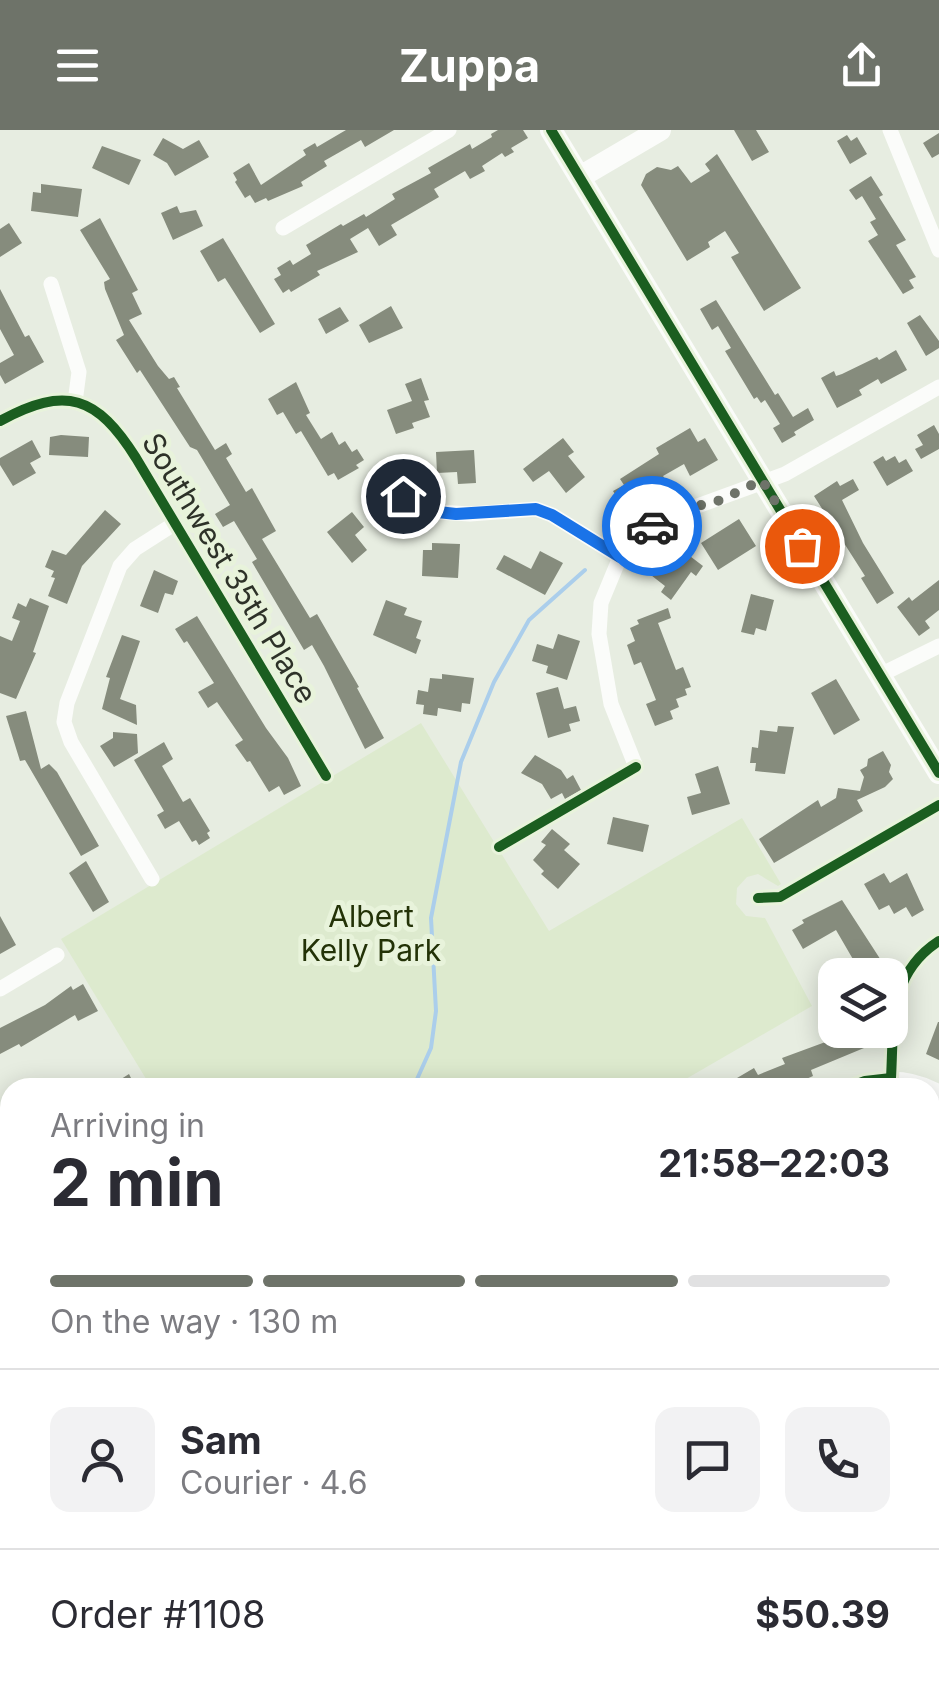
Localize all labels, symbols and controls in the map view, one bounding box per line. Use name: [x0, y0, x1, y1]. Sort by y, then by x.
icon: menu: [50, 38, 105, 93]
text: Zuppa: [399, 38, 540, 93]
icon: share: [834, 38, 889, 93]
street label: Southwest 35th Place: [135, 426, 325, 710]
pin: [361, 454, 446, 539]
icon: home: [376, 469, 431, 524]
courier: [602, 476, 702, 576]
icon: car: [625, 499, 680, 554]
pin: [760, 504, 845, 589]
icon: bag: [775, 519, 830, 574]
park label: Albert Kelly Park: [301, 898, 442, 968]
map controls: [818, 958, 908, 1048]
button: layers: [818, 958, 908, 1048]
text: Arriving in: [50, 1106, 205, 1145]
text: 21:58–22:03: [658, 1140, 890, 1186]
text: 2 min: [50, 1143, 224, 1222]
text: On the way · 130 m: [50, 1302, 338, 1341]
button: person: [50, 1407, 155, 1512]
button: chat: [655, 1407, 760, 1512]
button: phone: [785, 1407, 890, 1512]
text: Sam: [180, 1417, 262, 1463]
text: Courier · 4.6: [180, 1463, 368, 1502]
text: Order #1108: [50, 1591, 266, 1637]
text: $50.39: [755, 1591, 890, 1637]

